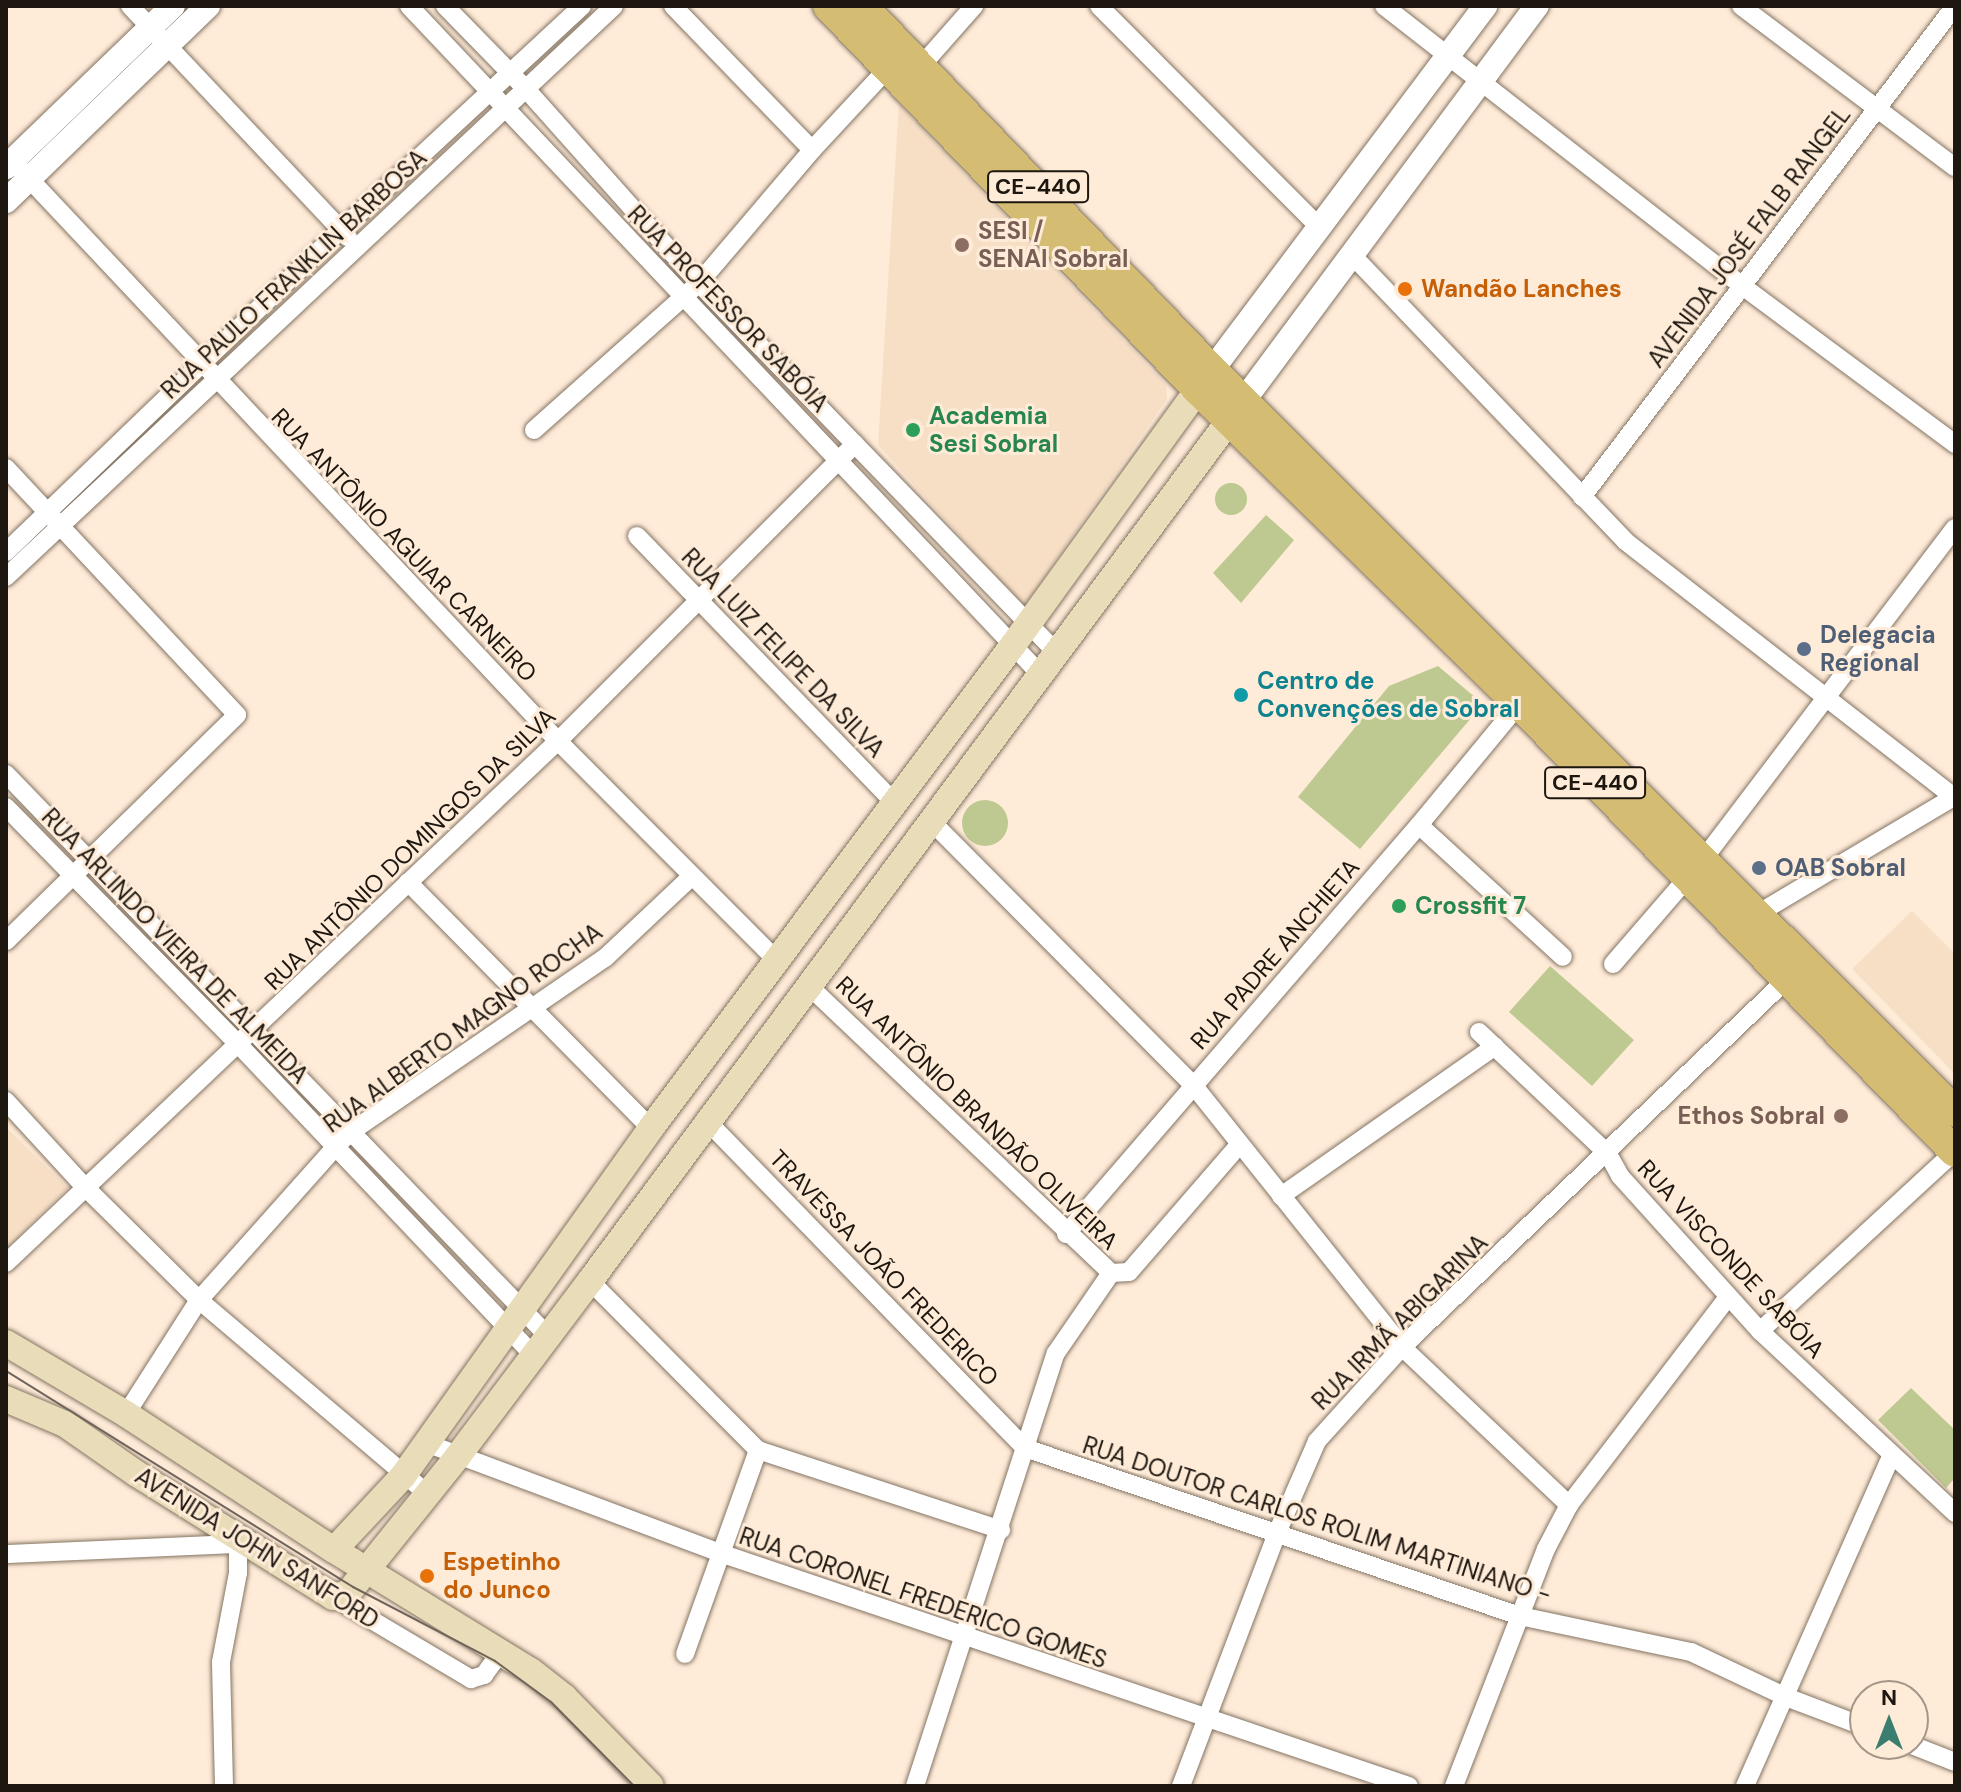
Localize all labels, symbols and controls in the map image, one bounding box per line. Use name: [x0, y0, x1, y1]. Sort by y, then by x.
street label: AVENIDA JOSÉ FALB RANGEL: [1641, 101, 1857, 373]
street label: RUA PAULO FRANKLIN BARBOSA: [155, 143, 433, 405]
road number: CE-440: [986, 169, 1090, 205]
street label: RUA PROFESSOR SABÓIA: [622, 200, 834, 418]
place label: SESI / SENAI Sobral: [978, 217, 1128, 273]
marker: SESI / SENAI Sobral: [953, 236, 971, 254]
place label: Wandão Lanches: [1421, 275, 1622, 303]
marker: Wandão Lanches: [1396, 280, 1414, 298]
street label: RUA ANTÔNIO AGUIAR CARNEIRO: [265, 402, 543, 688]
place label: Academia Sesi Sobral: [929, 402, 1058, 458]
marker: Academia Sesi Sobral: [904, 421, 922, 439]
street label: RUA LUIZ FELIPE DA SILVA: [676, 543, 890, 763]
place label: Delegacia Regional: [1820, 621, 1936, 677]
marker: Delegacia Regional: [1795, 640, 1813, 658]
place label: Centro de Convenções de Sobral: [1257, 667, 1519, 723]
marker: Centro de Convenções de Sobral: [1232, 686, 1250, 704]
street label: RUA ANTÔNIO DOMINGOS DA SILVA: [258, 702, 562, 996]
road number: CE-440: [1543, 765, 1647, 801]
street label: RUA ARLINDO VIEIRA DE ALMEIDA: [36, 803, 314, 1089]
street label: RUA PADRE ANCHIETA: [1184, 853, 1366, 1055]
place label: OAB Sobral: [1775, 854, 1906, 882]
marker: OAB Sobral: [1750, 859, 1768, 877]
place label: Crossfit 7: [1415, 892, 1526, 920]
marker: Crossfit 7: [1390, 897, 1408, 915]
street label: RUA ALBERTO MAGNO ROCHA: [318, 917, 608, 1139]
street label: RUA ANTÔNIO BRANDÃO OLIVEIRA: [830, 970, 1124, 1256]
place label: Ethos Sobral: [1678, 1102, 1825, 1130]
marker: Ethos Sobral: [1832, 1107, 1850, 1125]
street label: TRAVESSA JOÃO FREDERICO: [764, 1144, 1004, 1392]
street label: RUA VISCONDE SABÓIA: [1632, 1154, 1830, 1364]
street label: RUA IRMÃ ABIGARINA: [1306, 1228, 1494, 1416]
street label: RUA DOUTOR CARLOS ROLIM MARTINIANO -: [1079, 1430, 1555, 1610]
street label: AVENIDA JOHN SANFORD: [130, 1461, 384, 1635]
street label: RUA CORONEL FREDERICO GOMES: [736, 1521, 1110, 1675]
place label: Espetinho do Junco: [443, 1548, 561, 1604]
marker: Espetinho do Junco: [418, 1567, 436, 1585]
north arrow: [1849, 1680, 1929, 1760]
text: N: [1881, 1683, 1897, 1712]

